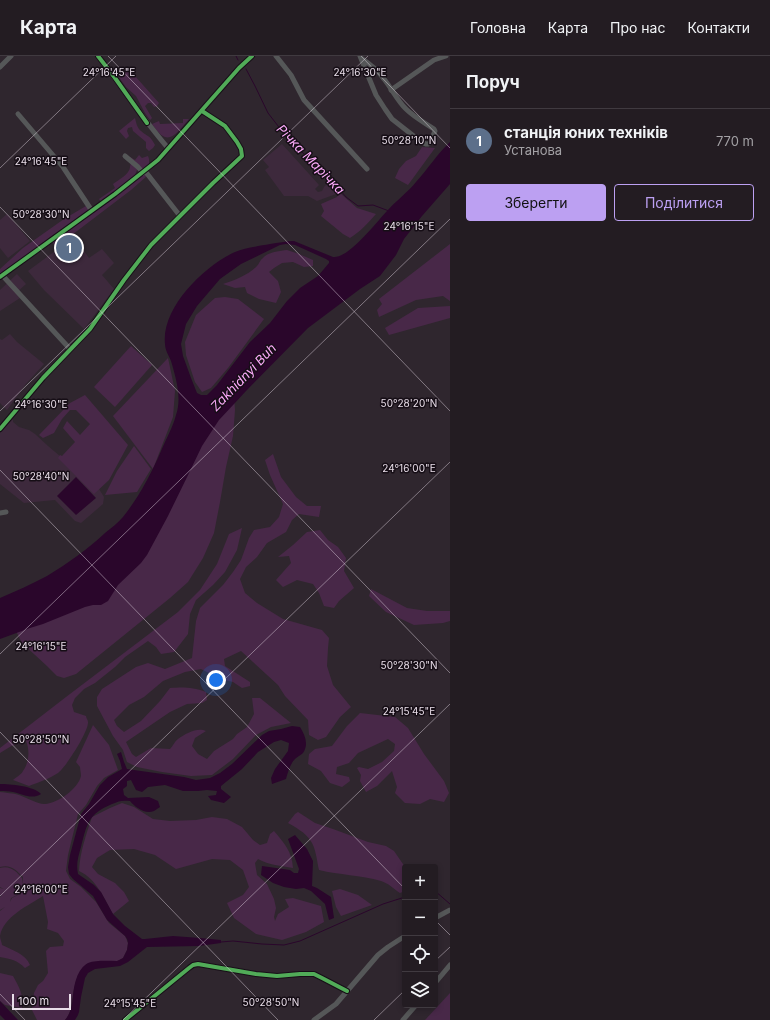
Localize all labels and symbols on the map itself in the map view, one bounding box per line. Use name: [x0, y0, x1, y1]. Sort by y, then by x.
text: 24°16'45"E: [83, 66, 135, 78]
text: 24°16'30"E: [333, 66, 387, 78]
water label: Річка Марічка: [274, 121, 348, 197]
text: 50°28'10"N: [382, 134, 436, 146]
text: 24°16'45"E: [15, 155, 67, 167]
text: 50°28'30"N: [13, 208, 69, 220]
text: 24°16'15"E: [384, 220, 434, 232]
pin: 1: [56, 233, 82, 263]
water label: Zakhidnyi Buh: [207, 340, 279, 414]
text: 50°28'20"N: [381, 397, 437, 409]
text: 24°16'30"E: [14, 398, 68, 410]
text: 24°16'00"E: [382, 462, 436, 474]
text: 50°28'40"N: [13, 470, 69, 482]
text: 24°16'15"E: [16, 640, 66, 652]
text: 50°28'30"N: [381, 659, 437, 671]
your location: [206, 670, 226, 690]
text: 24°15'45"E: [383, 705, 435, 717]
text: 50°28'50"N: [13, 733, 69, 745]
text: 24°16'00"E: [14, 883, 68, 895]
scale bar: [12, 992, 71, 1011]
text: 50°28'50"N: [243, 996, 299, 1008]
text: 24°15'45"E: [104, 997, 156, 1009]

